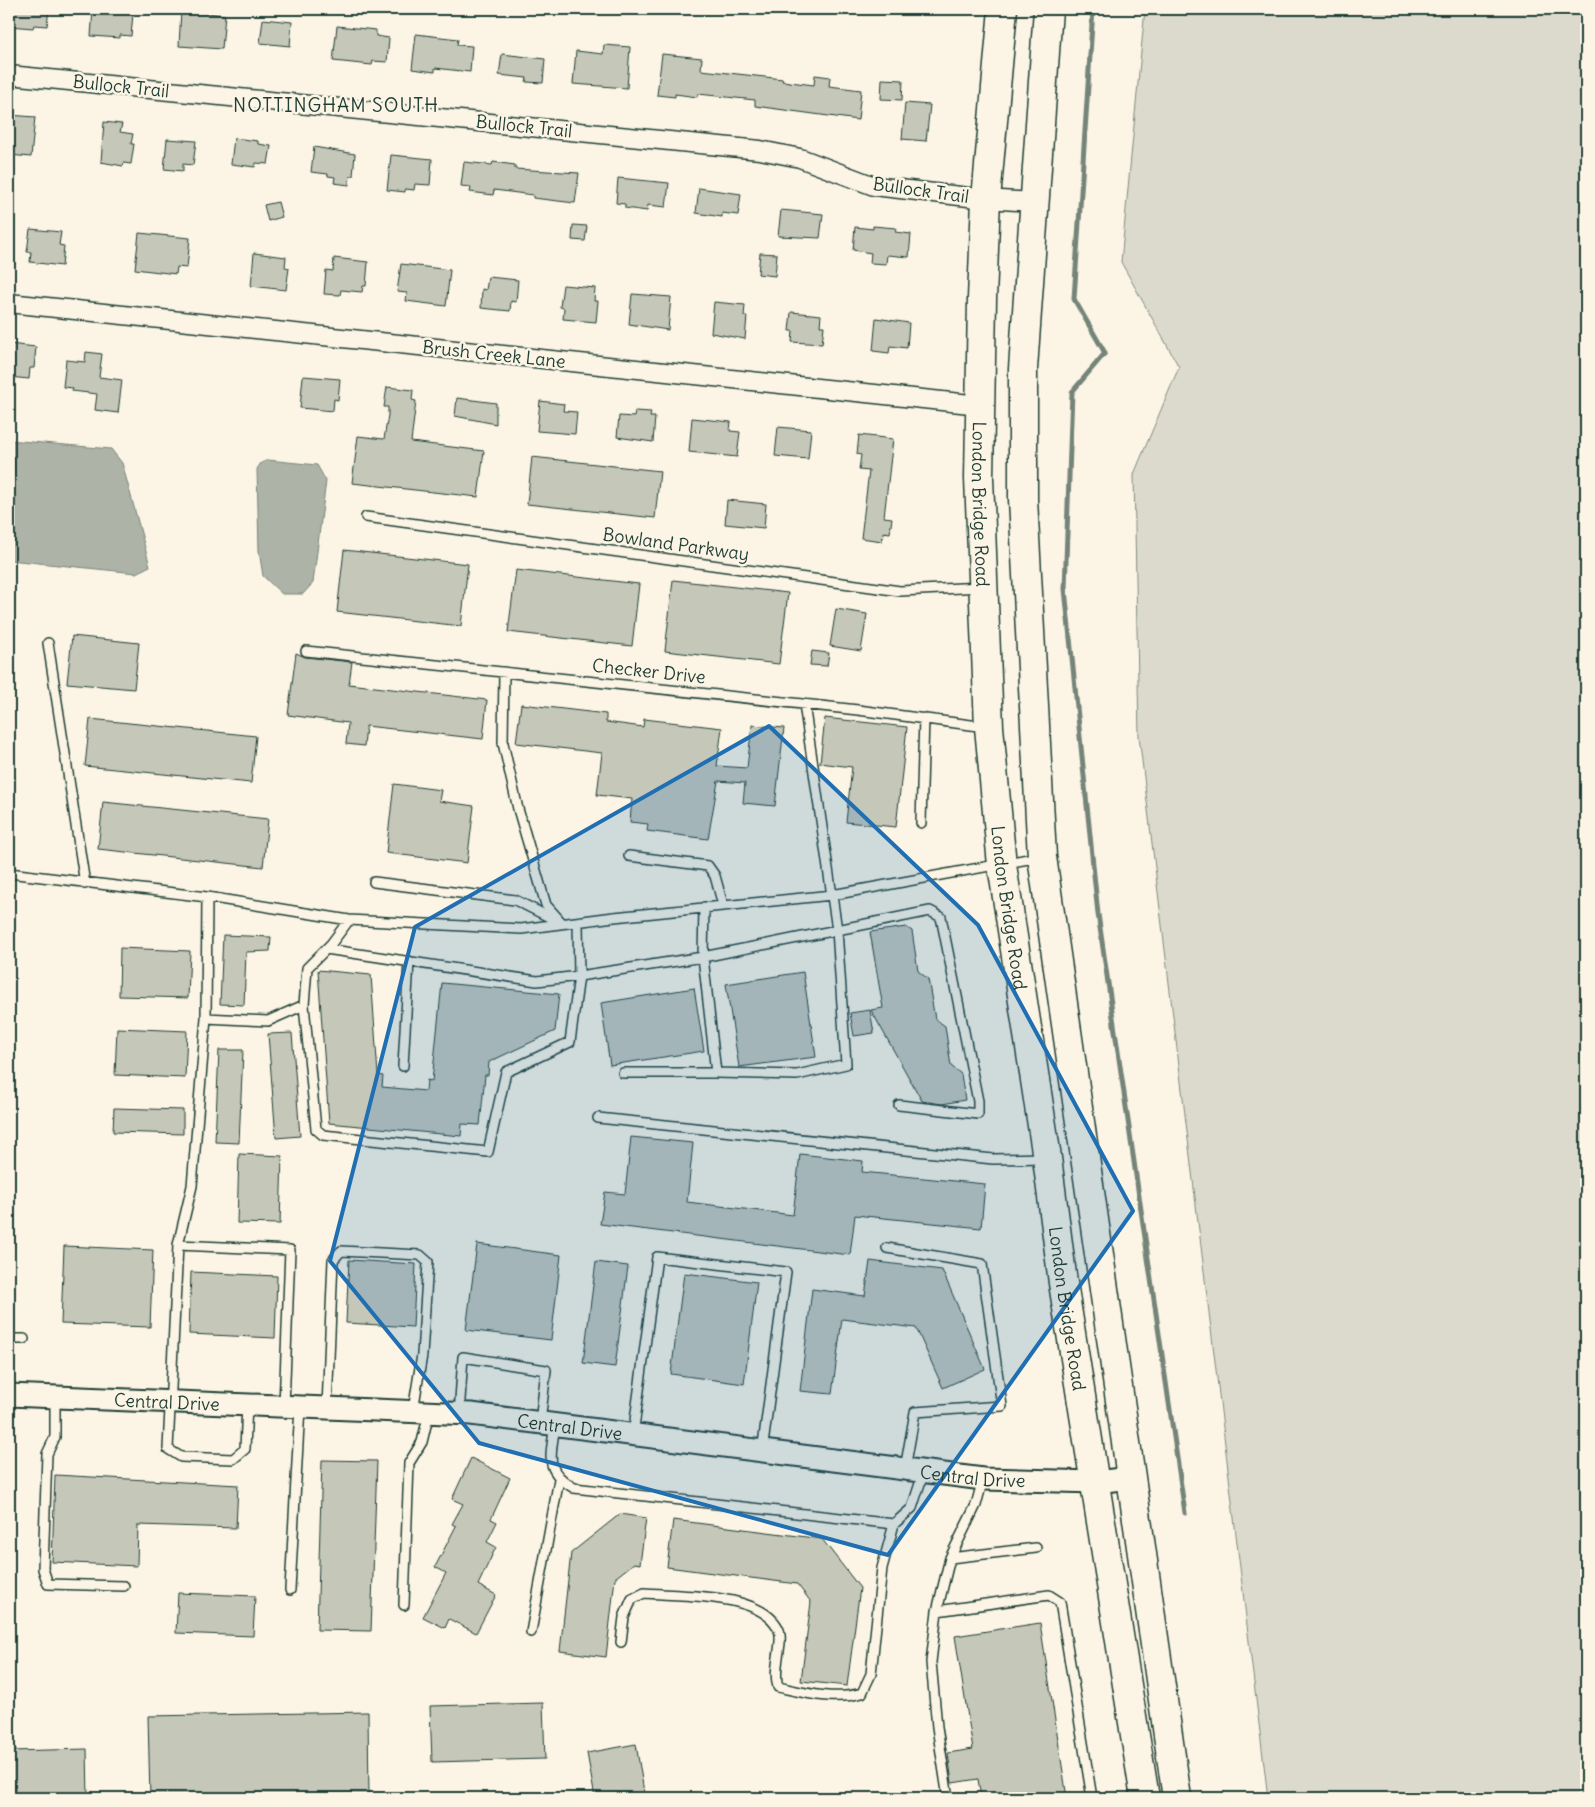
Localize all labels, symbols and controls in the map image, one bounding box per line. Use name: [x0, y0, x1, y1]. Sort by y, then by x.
street label: Bullock Trail: [72, 70, 170, 102]
district label: NOTTINGHAM SOUTH: [233, 93, 439, 117]
street label: Bullock Trail: [475, 110, 573, 142]
street label: Bullock Trail: [871, 172, 971, 208]
street label: Brush Creek Lane: [421, 335, 567, 373]
street label: London Bridge Road: [967, 421, 995, 588]
street label: Bowland Parkway: [601, 522, 751, 566]
street label: Checker Drive: [591, 654, 707, 688]
street label: London Bridge Road: [987, 825, 1033, 992]
street label: London Bridge Road: [1044, 1225, 1092, 1393]
street label: Central Drive: [114, 1388, 220, 1415]
street label: Central Drive: [516, 1408, 624, 1445]
street label: Central Drive: [919, 1460, 1026, 1492]

